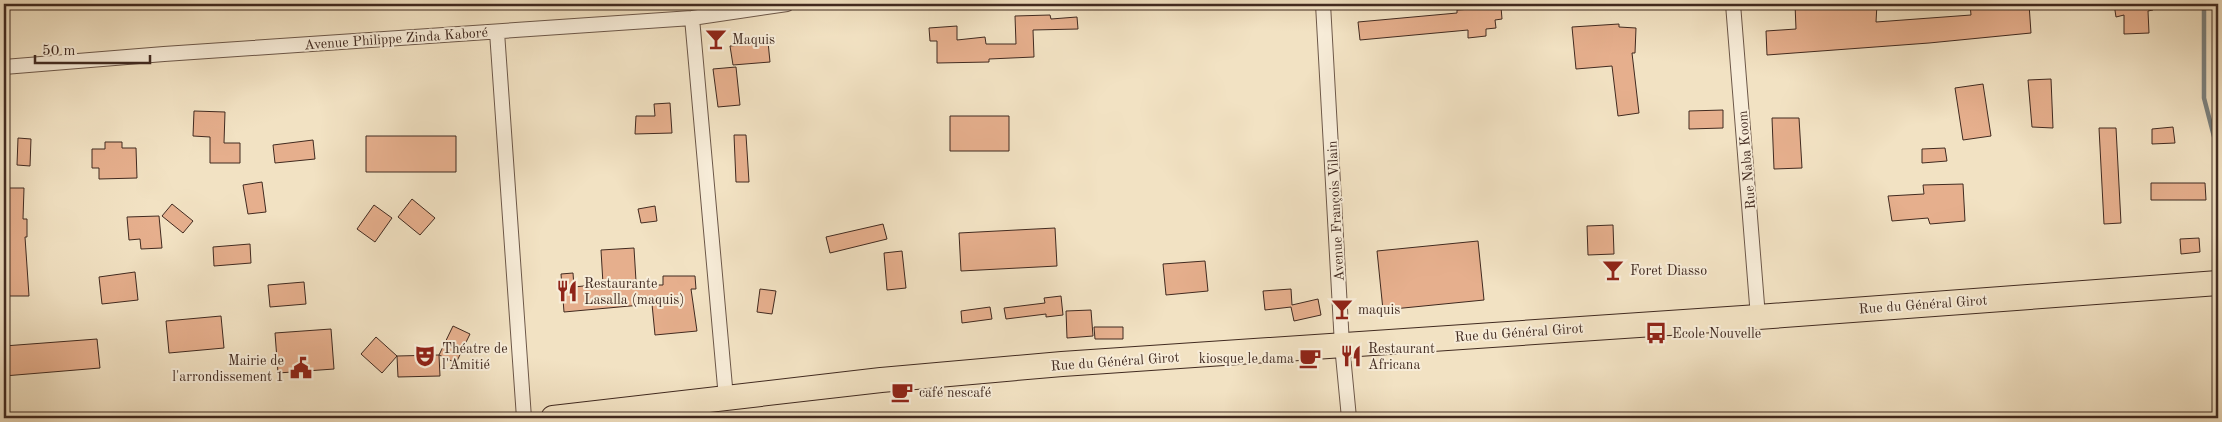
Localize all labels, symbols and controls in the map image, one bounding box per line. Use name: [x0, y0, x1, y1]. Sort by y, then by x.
street label: Avenue Philippe Zinda Kaboré: [304, 26, 488, 52]
bar icon: Maquis: [703, 26, 729, 52]
scale bar: [35, 32, 150, 64]
place label: Maquis: [732, 33, 775, 47]
text: 50 m: [42, 44, 76, 59]
street label: Rue Naba Koom: [1736, 110, 1758, 210]
street label: Avenue François Vilain: [1325, 140, 1347, 282]
bar icon: Foret Diasso: [1600, 257, 1626, 283]
place label: Foret Diasso: [1630, 264, 1707, 278]
place label: Restaurante Lasalla (maquis): [584, 277, 684, 307]
restaurant icon: Restaurante Lasalla (maquis): [554, 278, 580, 304]
street label: Rue du Général Girot: [1858, 294, 1988, 316]
bar icon: maquis: [1329, 296, 1355, 322]
place label: maquis: [1358, 303, 1400, 317]
bus stop icon: Ecole Nouvelle: [1643, 320, 1669, 346]
street label: Rue du Général Girot: [1454, 322, 1584, 344]
place label: Ecole Nouvelle: [1672, 327, 1761, 341]
place label: Théatre de l'Amitié: [442, 342, 508, 372]
place label: Restaurant Africana: [1368, 342, 1435, 372]
theatre icon: Théatre de l'Amitié: [412, 343, 438, 369]
restaurant icon: Restaurant Africana: [1338, 343, 1364, 369]
cafe icon: kiosque le dama: [1297, 345, 1323, 371]
street label: Rue du Général Girot: [1050, 351, 1180, 373]
place label: kiosque le dama: [1199, 352, 1294, 366]
place label: Mairie de l'arrondissement 1: [172, 354, 284, 384]
public building icon: Mairie de l'arrondissement 1: [288, 355, 314, 381]
cafe icon: café nescafé: [889, 379, 915, 405]
place label: café nescafé: [919, 386, 991, 400]

